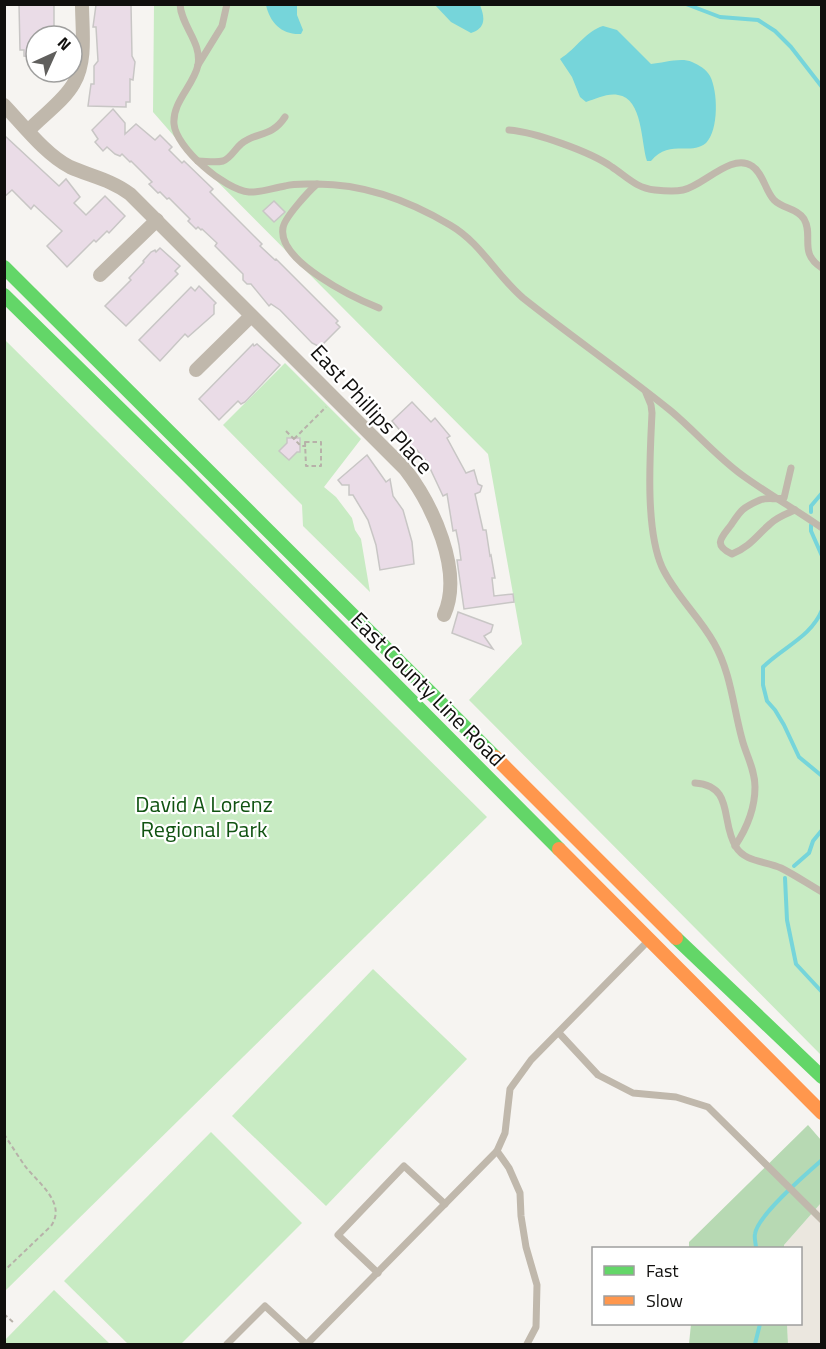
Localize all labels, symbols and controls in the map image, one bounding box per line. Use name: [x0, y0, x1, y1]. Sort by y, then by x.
north arrow: [24, 24, 84, 84]
text: N: [52, 31, 77, 56]
street label: East Phillips Place: [303, 336, 441, 482]
street label: East County Line Road: [343, 604, 513, 774]
park label: David A Lorenz Regional Park: [135, 787, 273, 846]
legend: [592, 1247, 802, 1325]
text: Fast: [646, 1257, 679, 1284]
text: Slow: [646, 1287, 683, 1314]

